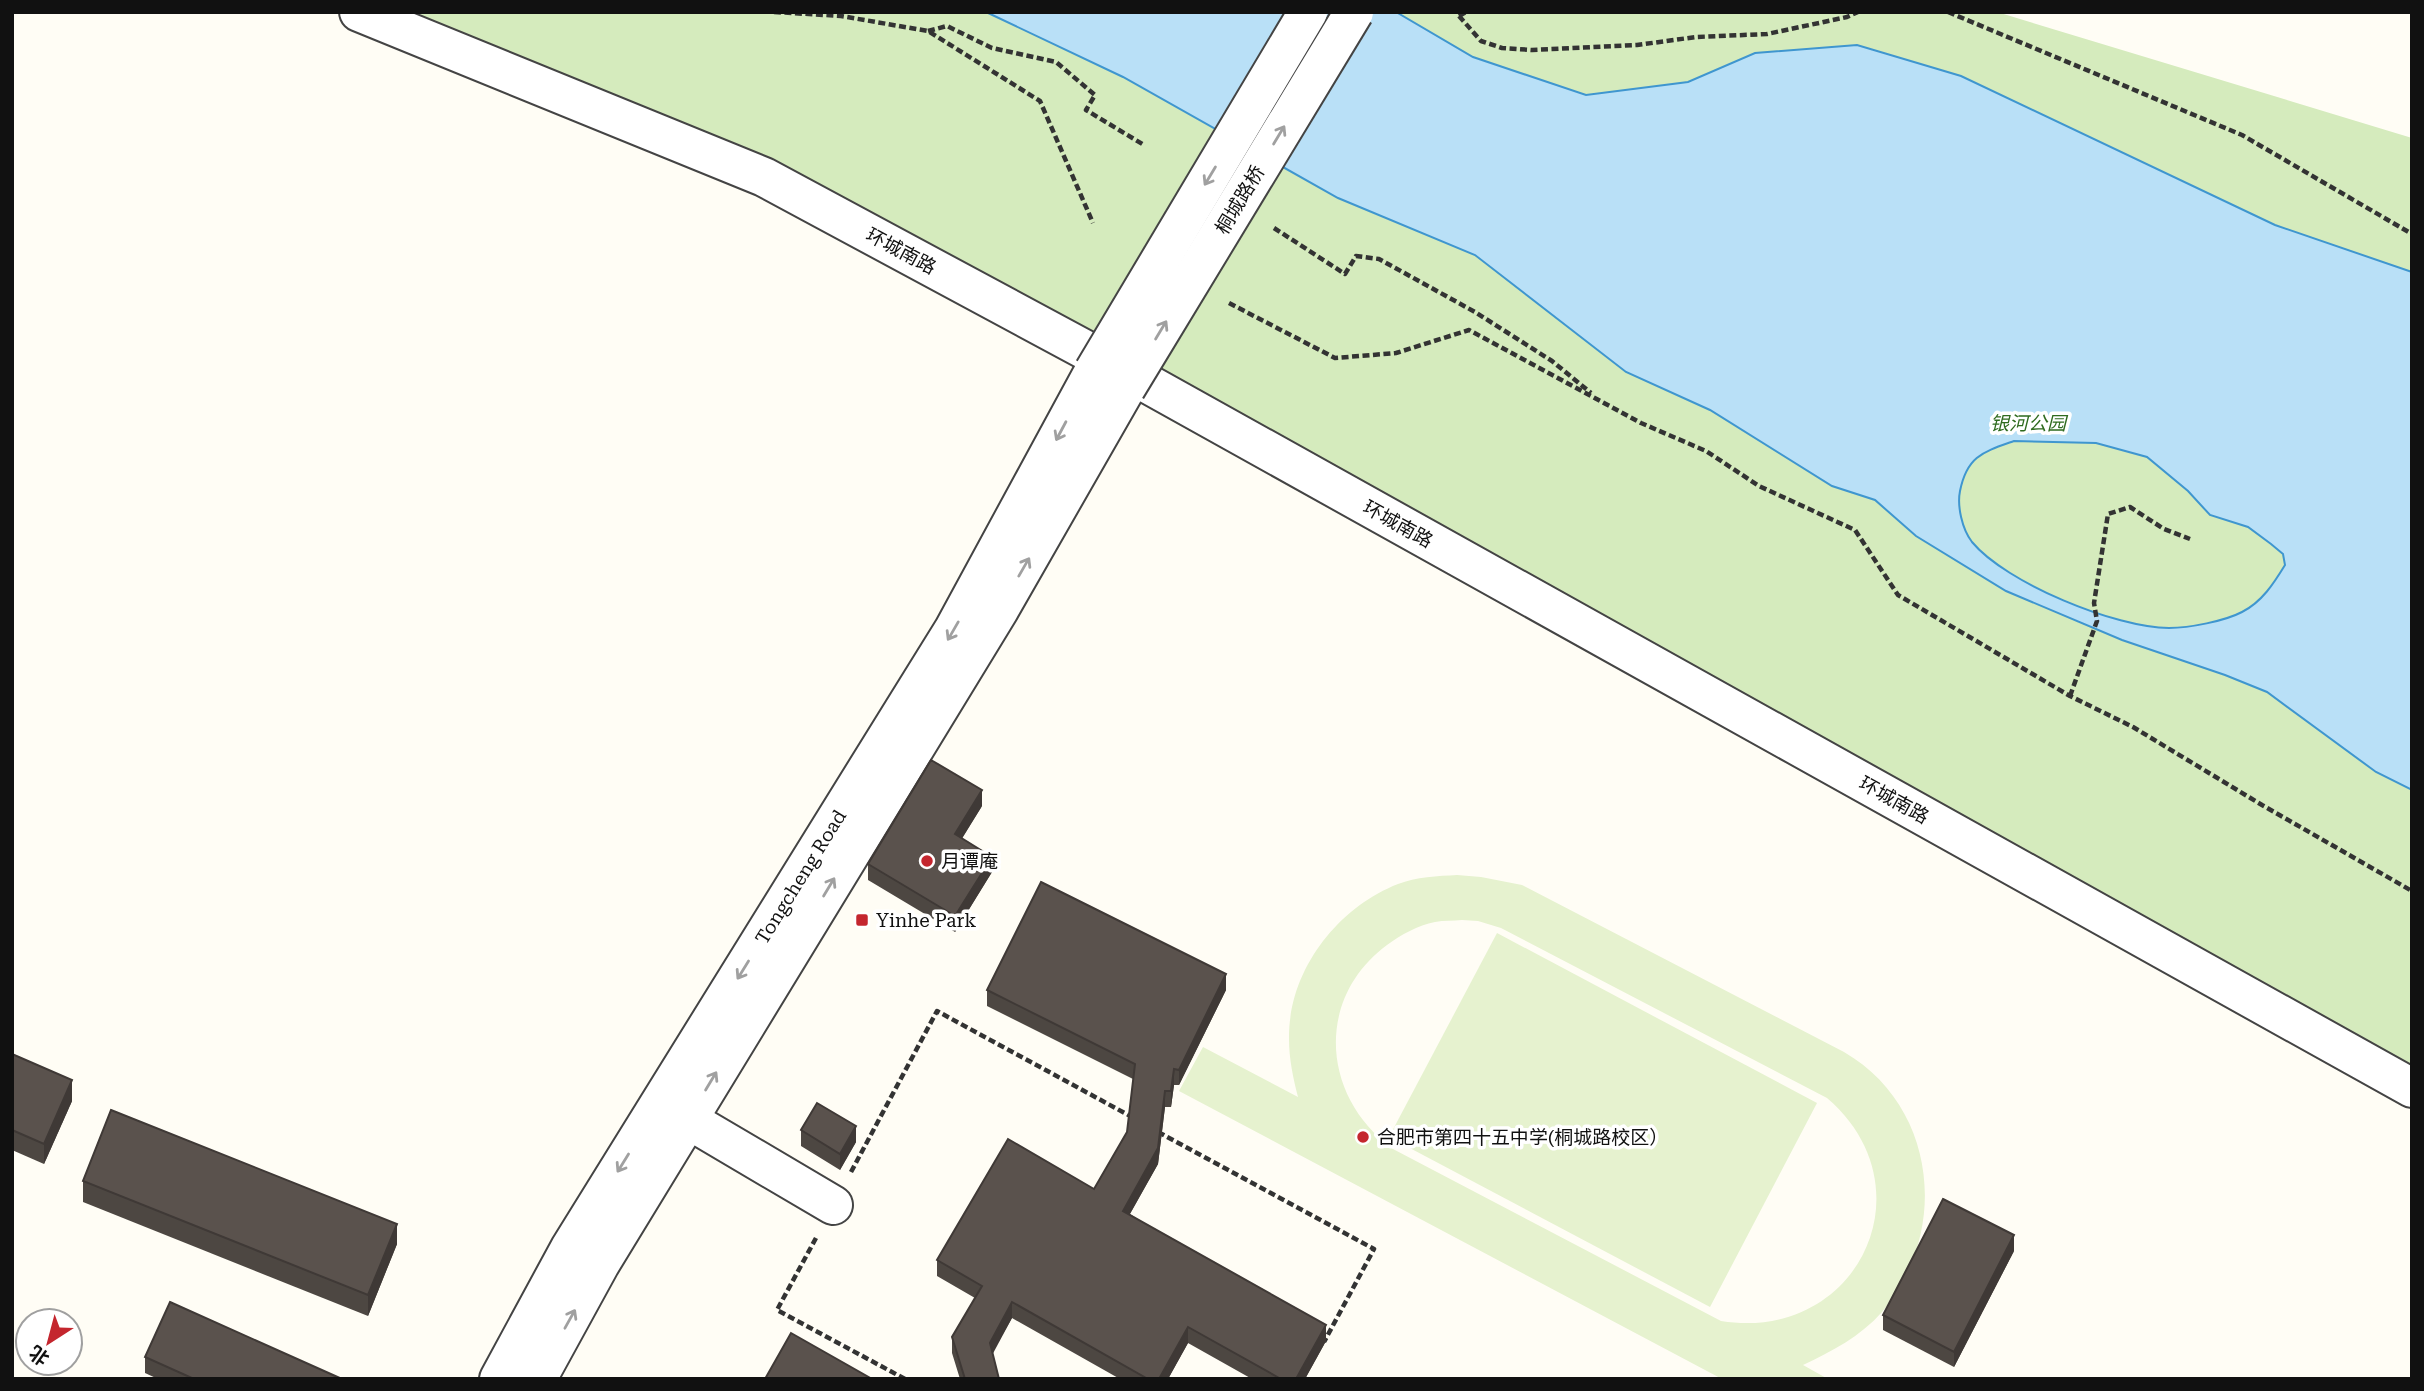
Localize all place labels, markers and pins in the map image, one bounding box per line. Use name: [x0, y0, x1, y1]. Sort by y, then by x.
place label: 月谭庵: [941, 850, 998, 873]
marker: 月谭庵: [919, 853, 935, 869]
place label: Yinhe Park: [876, 909, 976, 932]
marker: Yinhe Park: [854, 912, 870, 928]
place label: 合肥市第四十五中学(桐城路校区）: [1377, 1126, 1668, 1149]
marker: 合肥市第四十五中学(桐城路校区）: [1355, 1129, 1371, 1145]

